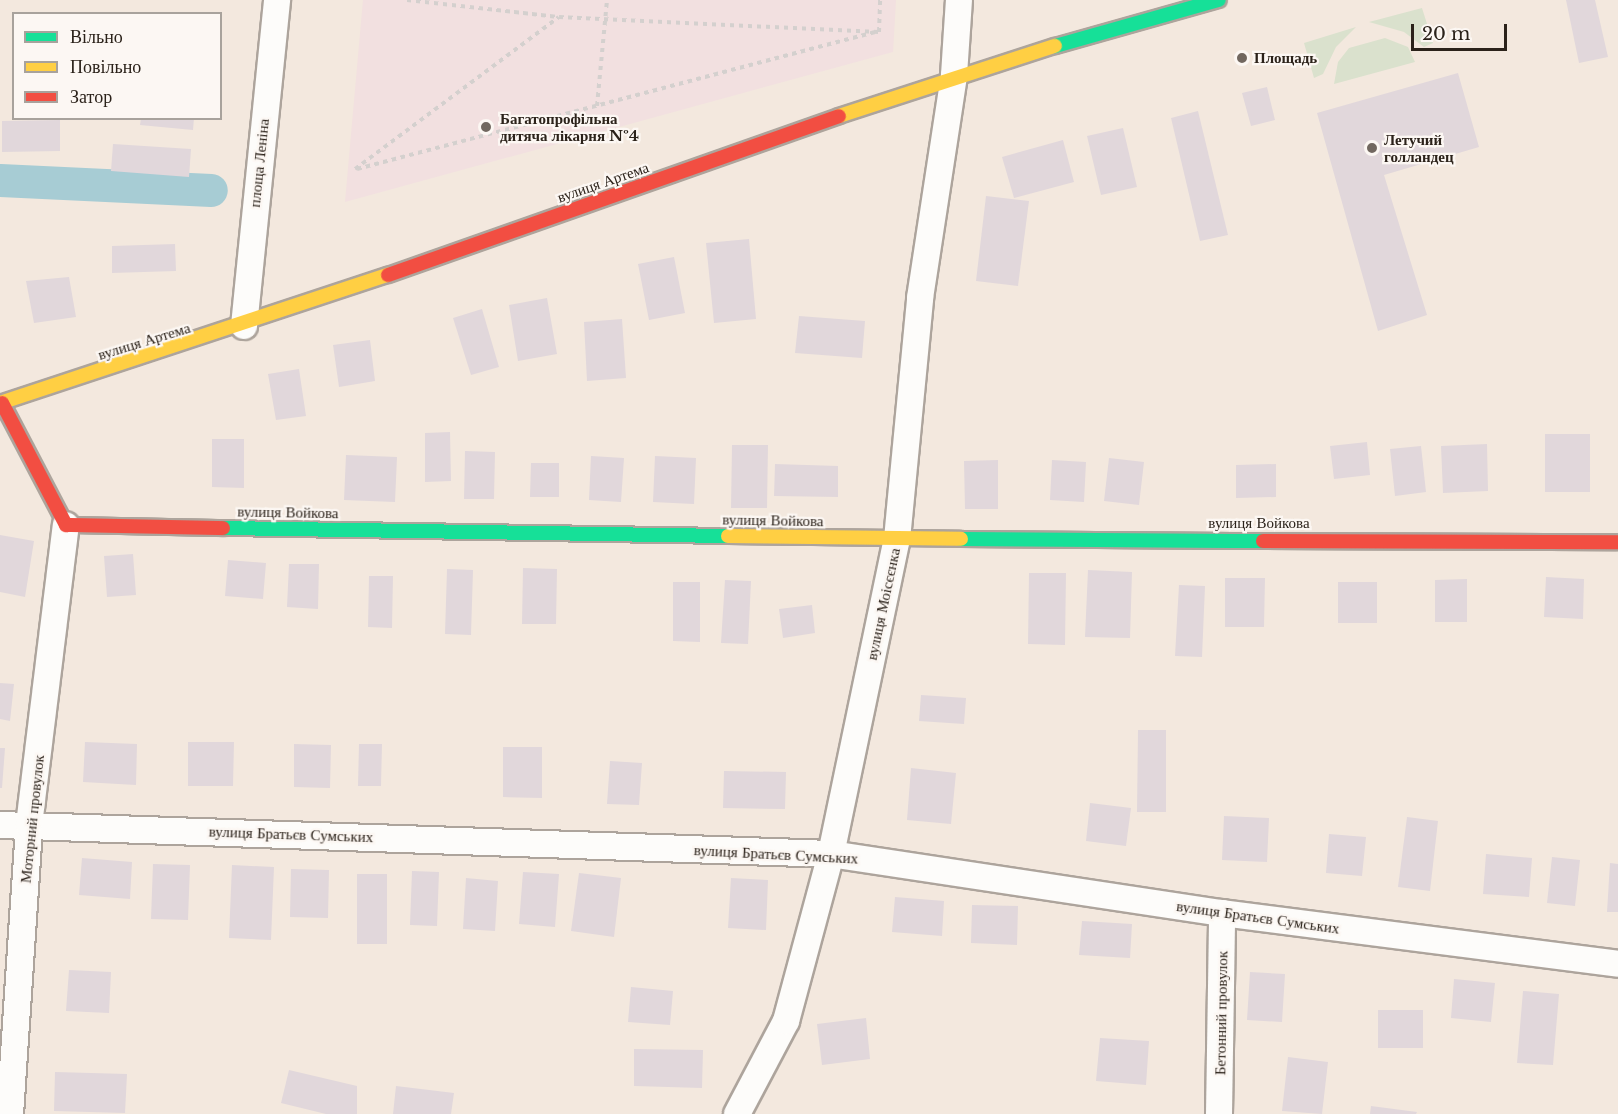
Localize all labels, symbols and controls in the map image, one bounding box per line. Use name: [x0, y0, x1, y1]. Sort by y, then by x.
legend: [12, 12, 222, 120]
scale bar: [1414, 12, 1510, 50]
text: 20 m: [1422, 23, 1470, 45]
text: Вільно: [70, 26, 123, 48]
place label: Площадь: [1254, 49, 1317, 67]
marker: Площадь: [1235, 51, 1249, 65]
text: Повільно: [70, 56, 141, 78]
text: Затор: [70, 86, 112, 108]
place label: Багатопрофільна дитяча лікарня №4: [500, 109, 639, 144]
street label: площа Леніна: [245, 118, 273, 208]
marker: Багатопрофільна дитяча лікарня №4: [477, 118, 495, 136]
place label: Летучий голландец: [1384, 130, 1454, 165]
marker: Летучий голландец: [1365, 141, 1379, 155]
street label: вулиця Артема: [555, 158, 651, 206]
street label: вулиця Артема: [96, 318, 192, 364]
street label: вулиця Войкова: [237, 502, 339, 522]
street label: вулиця Войкова: [722, 510, 824, 530]
street label: вулиця Войкова: [1208, 514, 1310, 532]
street label: вулиця Моісєєнка: [862, 546, 904, 662]
street label: Моторний провулок: [16, 754, 48, 884]
street label: вулиця Братьєв Сумських: [208, 822, 374, 846]
street label: вулиця Братьєв Сумських: [693, 841, 859, 867]
street label: вулиця Братьєв Сумських: [1175, 897, 1341, 937]
street label: Бетонний провулок: [1211, 951, 1231, 1075]

